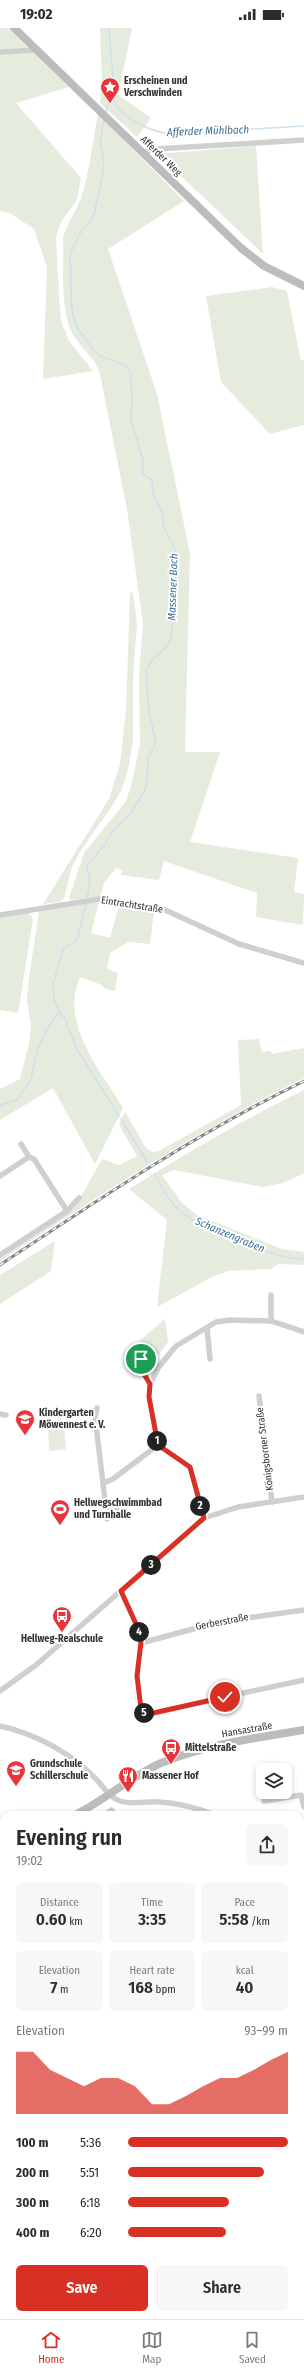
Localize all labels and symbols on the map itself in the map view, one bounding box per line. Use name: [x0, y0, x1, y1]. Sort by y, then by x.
place label: Erscheinen und Verschwinden: [123, 75, 187, 99]
place icon: Erscheinen und Verschwinden: [99, 76, 121, 104]
water label: Afferder Mühlbach: [166, 123, 250, 139]
street label: Afferder Weg: [138, 133, 184, 179]
water label: Massener Bach: [165, 553, 181, 621]
street label: Eintrachtstraße: [100, 894, 164, 916]
water label: Schanzengraben: [192, 1214, 267, 1256]
pin: [124, 1342, 158, 1376]
place label: Kindergarten Möwennest e. V.: [39, 1407, 106, 1431]
street label: Königsborner Straße: [254, 1407, 276, 1491]
school or university icon: Kindergarten Möwennest e. V.: [14, 1408, 36, 1436]
pin: 1: [147, 1431, 167, 1451]
pin: 2: [190, 1496, 210, 1516]
place label: Hellwegschwimmbad und Turnhalle: [74, 1497, 162, 1521]
sports icon: Hellwegschwimmbad und Turnhalle: [49, 1498, 71, 1526]
pin: 3: [141, 1555, 161, 1575]
bus stop icon: Hellweg-Realschule: [51, 1605, 73, 1633]
street label: Gerberstraße: [195, 1611, 250, 1633]
pin: 4: [129, 1622, 149, 1642]
place label: Hellweg-Realschule: [21, 1633, 103, 1645]
pin: [208, 1680, 242, 1714]
pin: 5: [134, 1703, 154, 1723]
street label: Hansastraße: [221, 1720, 273, 1740]
bus stop icon: Mittelstraße: [160, 1737, 182, 1765]
place label: Mittelstraße: [185, 1742, 236, 1754]
place label: Grundschule Schillerschule: [30, 1758, 88, 1782]
school or university icon: Grundschule Schillerschule: [5, 1759, 27, 1787]
restaurant icon: Massener Hof: [117, 1765, 139, 1793]
place label: Massener Hof: [142, 1770, 199, 1782]

